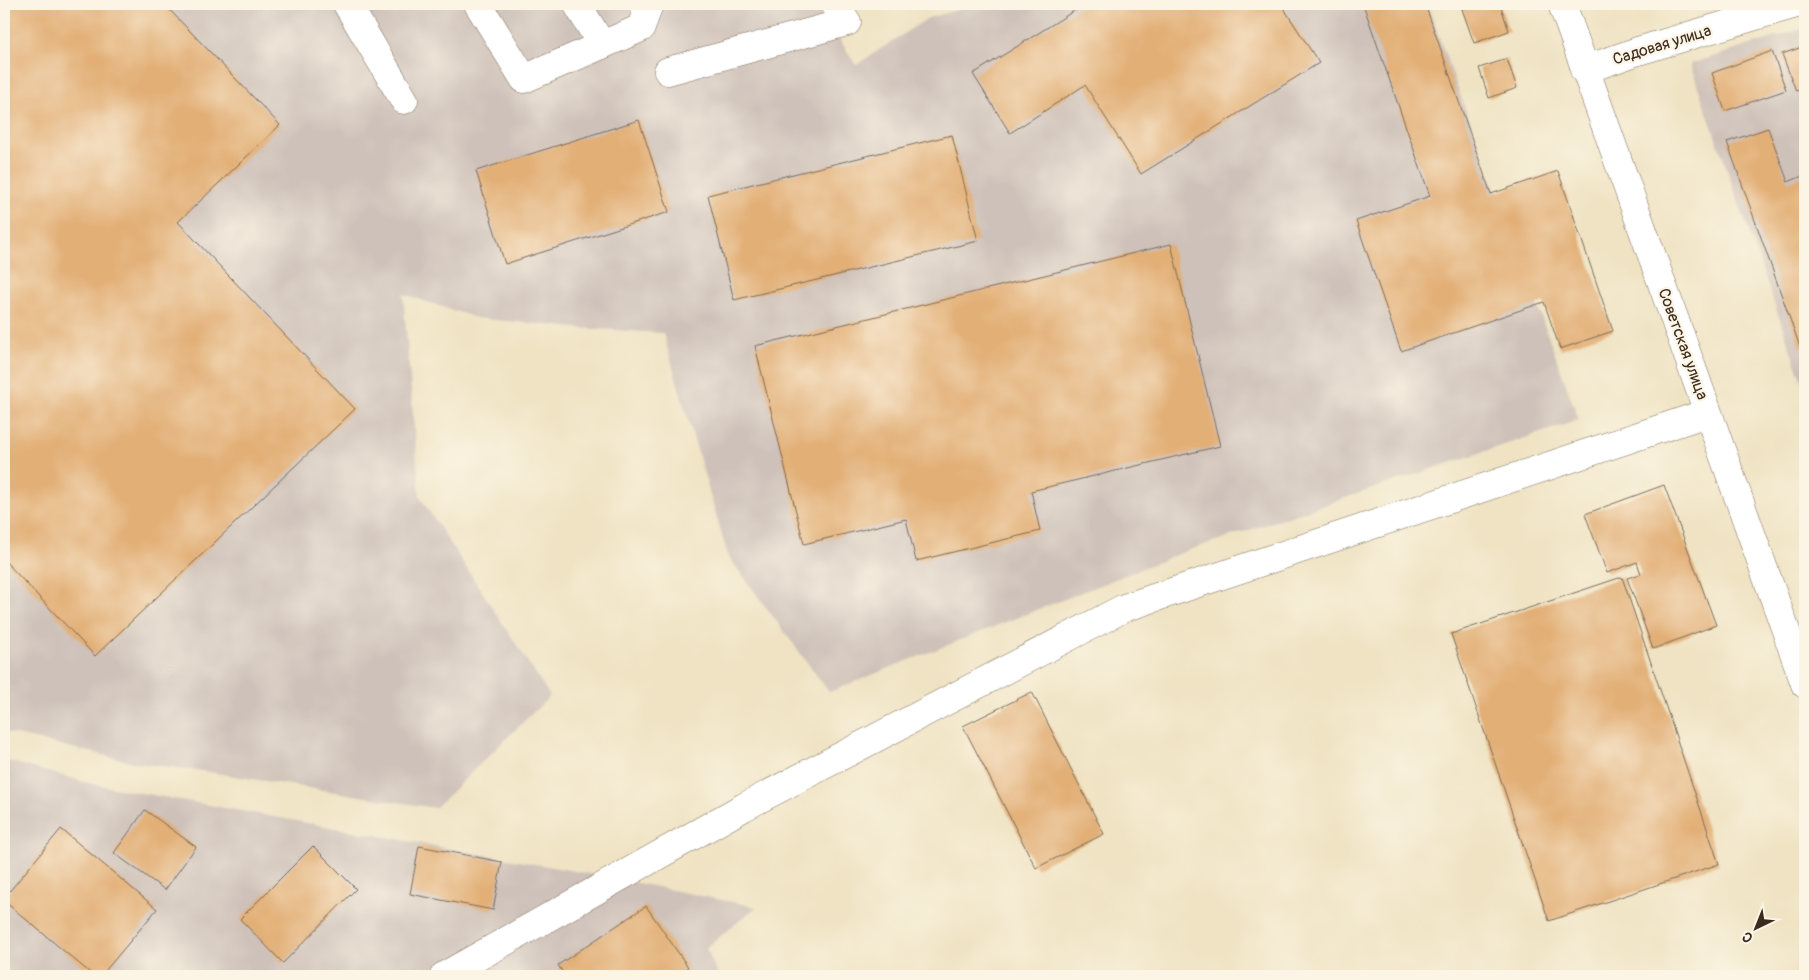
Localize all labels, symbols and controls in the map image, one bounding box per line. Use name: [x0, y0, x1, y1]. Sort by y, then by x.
street label: Садовая улица: [1610, 21, 1714, 69]
street label: Советская улица: [1654, 286, 1712, 402]
north arrow: [1732, 902, 1782, 952]
text: С: [1738, 928, 1756, 946]

